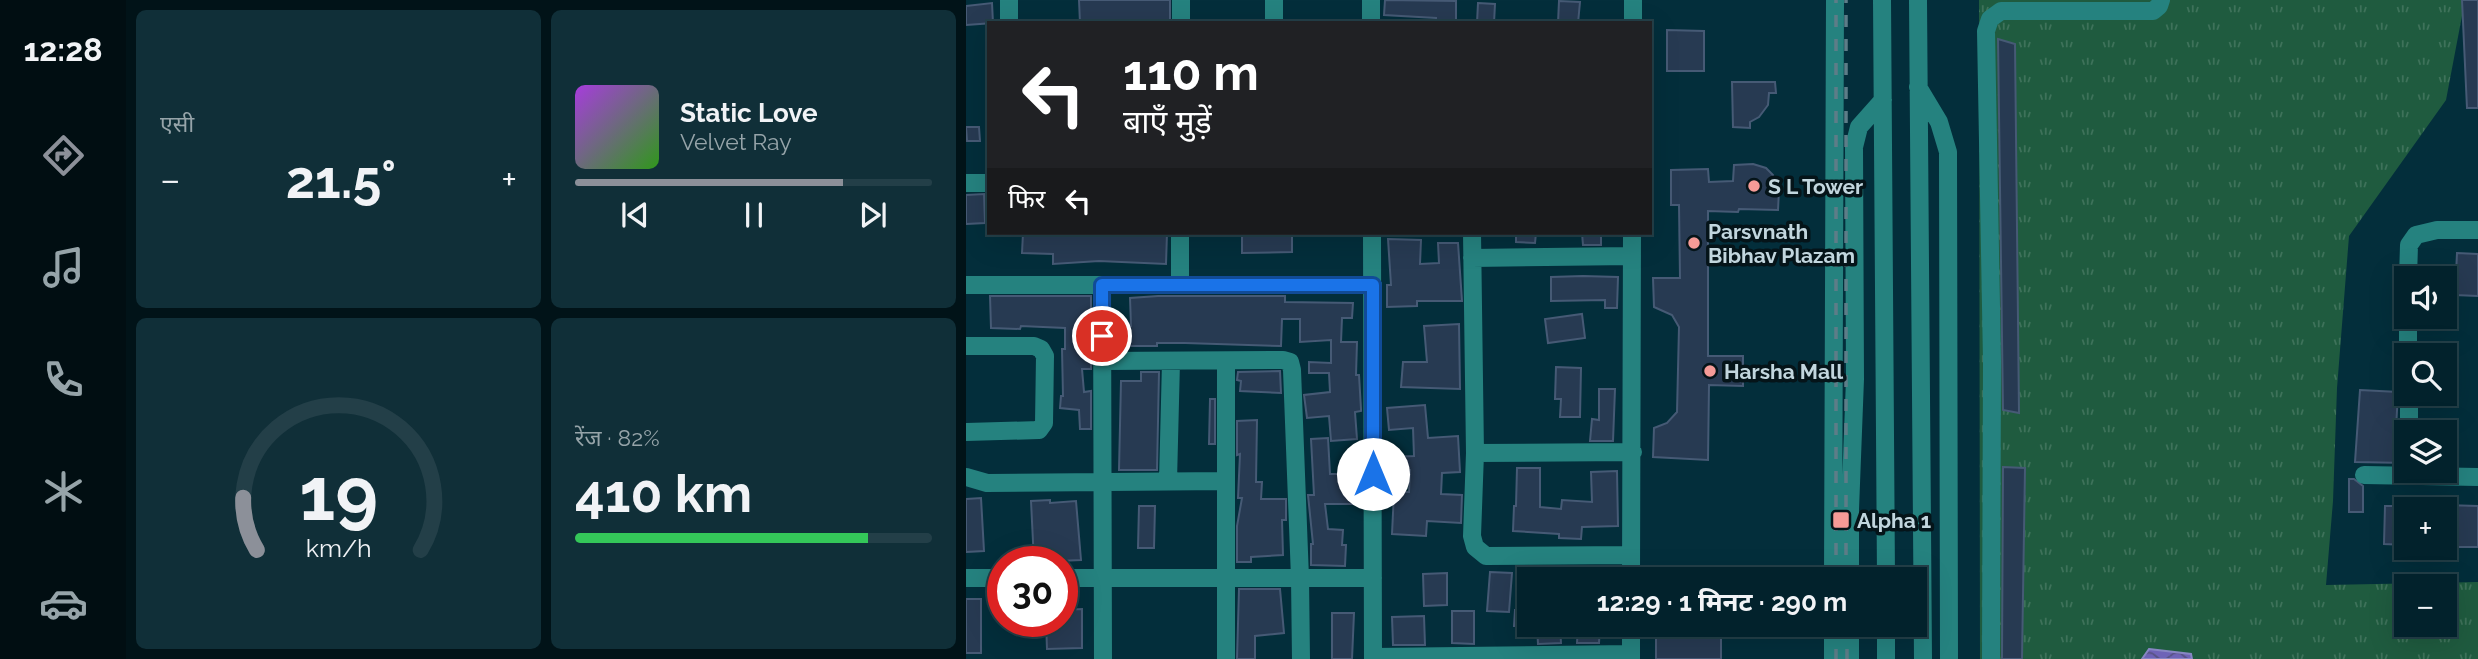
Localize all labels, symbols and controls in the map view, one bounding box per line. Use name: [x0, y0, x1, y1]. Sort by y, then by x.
text: 12:28: [23, 31, 103, 68]
text: 110 m: [1123, 44, 1259, 101]
icon: left: [1008, 49, 1099, 140]
text: Static Love: [680, 98, 818, 128]
text: बाएँ मुड़ें: [1123, 103, 1212, 140]
text: एसी: [160, 110, 194, 137]
text: Velvet Ray: [680, 128, 792, 155]
icon: directions: [39, 131, 88, 180]
text: 21.5°: [286, 149, 396, 210]
text: −: [160, 157, 180, 202]
text: +: [501, 157, 517, 202]
place label: S L Tower: [1768, 174, 1863, 199]
marker: S L Tower: [1746, 178, 1762, 194]
icon: left: [1059, 182, 1097, 220]
text: फिर: [1008, 184, 1045, 214]
icon: previous: [616, 196, 654, 234]
icon: pause: [735, 196, 773, 234]
icon: next: [854, 196, 892, 234]
place label: Parsvnath Bibhav Plazam: [1708, 219, 1855, 268]
marker: Parsvnath Bibhav Plazam: [1686, 235, 1702, 251]
icon: music: [39, 243, 88, 292]
map controls: [2394, 266, 2457, 637]
button: sound: [2394, 266, 2457, 329]
pin: [1072, 306, 1132, 366]
icon: arrive: [1083, 317, 1121, 355]
button: search: [2394, 343, 2457, 406]
icon: phone: [39, 355, 88, 404]
place label: Harsha Mall: [1724, 359, 1844, 384]
marker: Harsha Mall: [1702, 363, 1718, 379]
button: layers: [2394, 420, 2457, 483]
text: रेंज · 82%: [575, 424, 660, 451]
position arrow: [1336, 437, 1410, 511]
text: 19: [299, 452, 378, 537]
text: 410 km: [575, 463, 752, 524]
icon: climate: [39, 467, 88, 516]
button: +: [2394, 497, 2457, 560]
place label: Alpha 1: [1857, 508, 1931, 533]
marker: Alpha 1: [1831, 510, 1851, 530]
text: km/h: [306, 532, 371, 562]
speed limit sign: 30: [987, 546, 1078, 637]
button: −: [2394, 574, 2457, 637]
icon: car: [39, 579, 88, 628]
text: 12:29 · 1 मिनट · 290 m: [1597, 587, 1847, 617]

